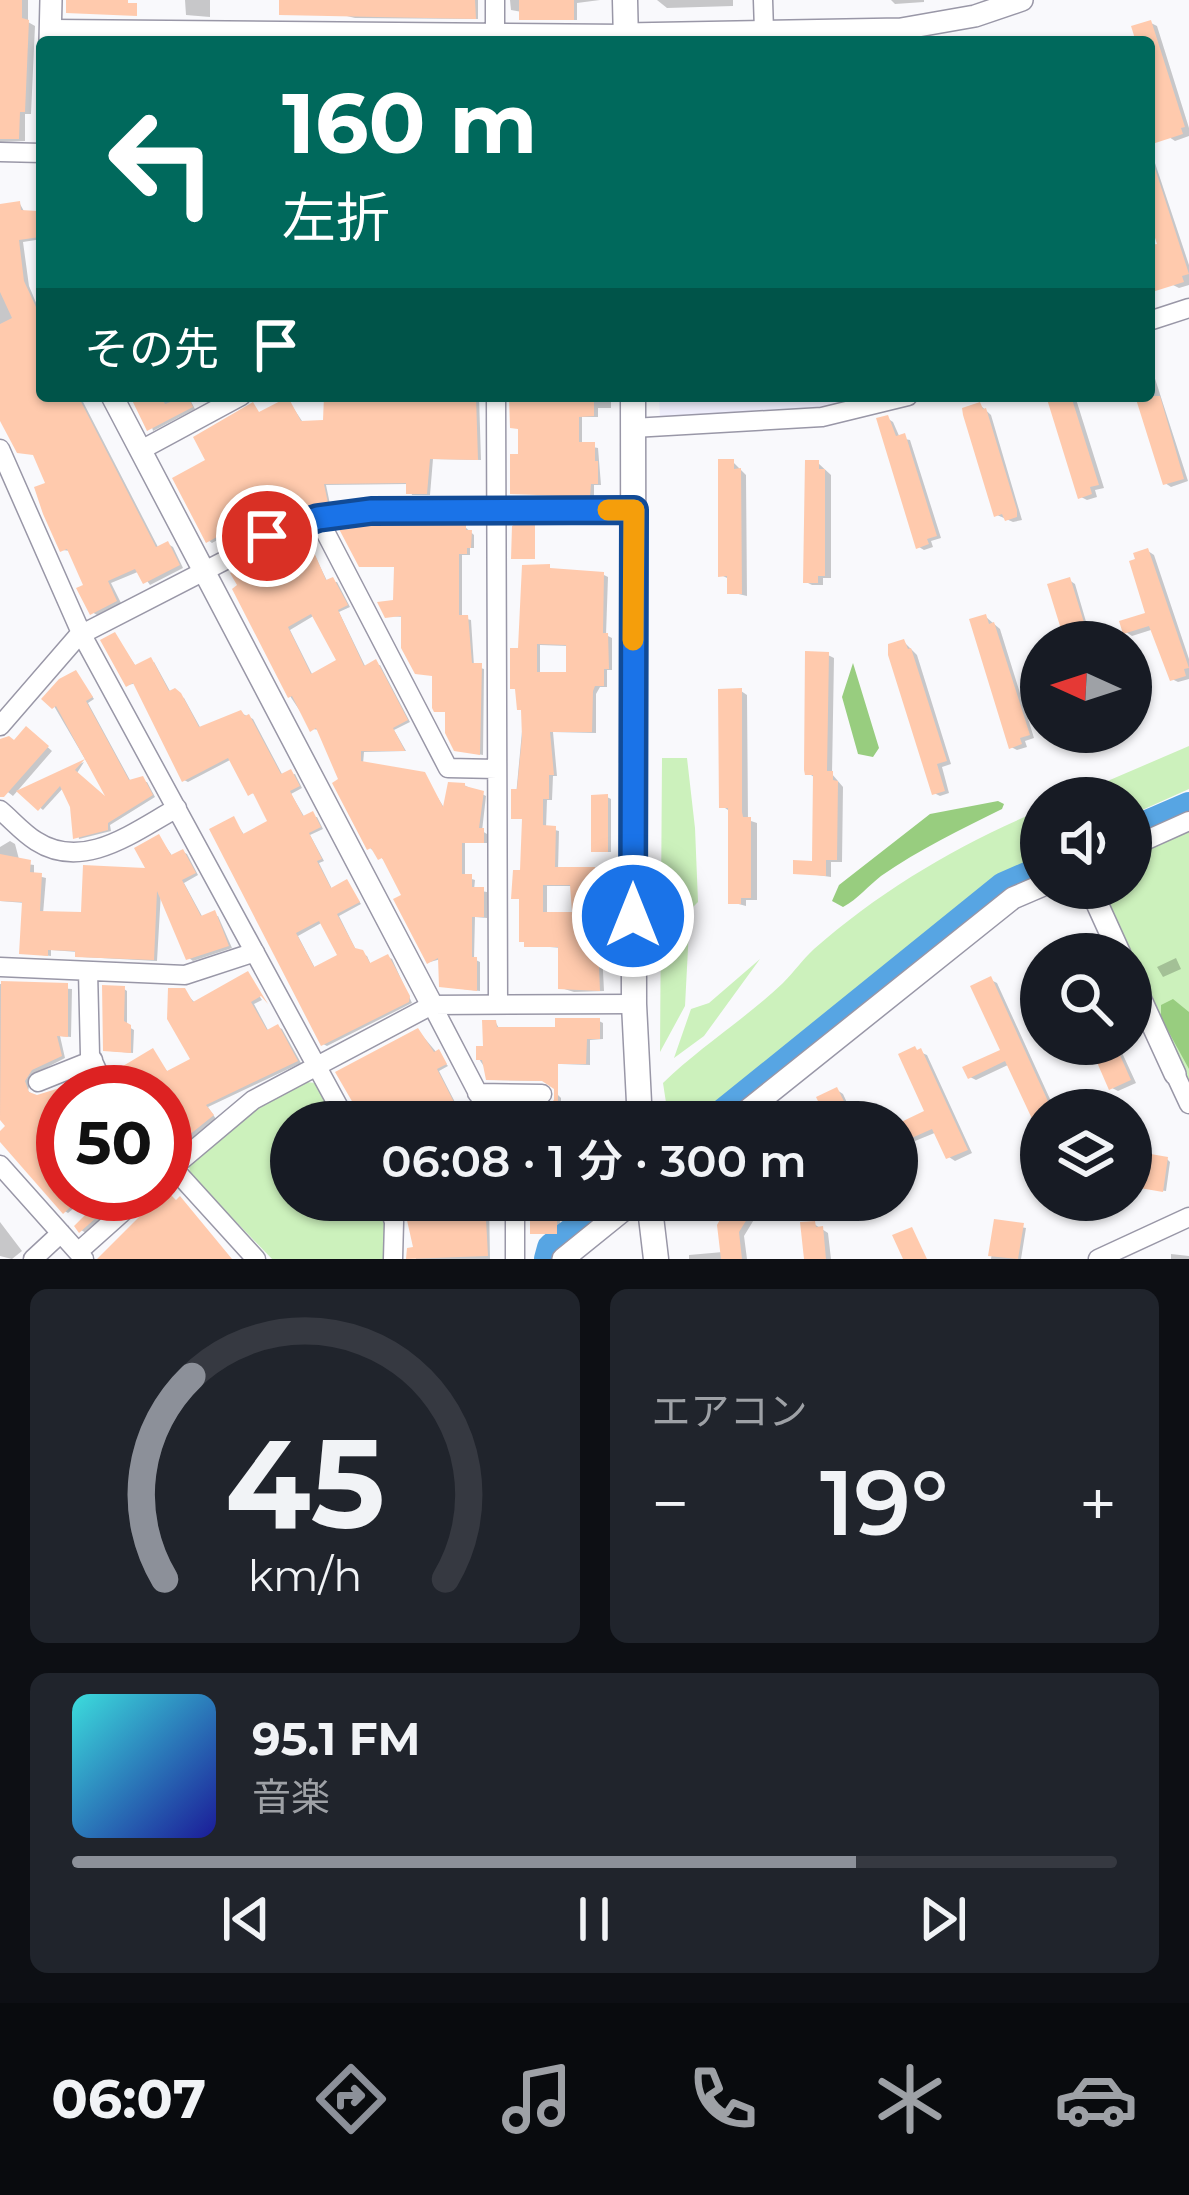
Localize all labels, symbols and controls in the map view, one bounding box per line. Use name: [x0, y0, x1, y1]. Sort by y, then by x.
text: 160 m: [282, 72, 537, 174]
icon: left: [84, 84, 240, 240]
text: 左折: [282, 185, 390, 251]
icon: arrive: [243, 312, 309, 378]
text: その先: [84, 321, 219, 376]
pin: [216, 485, 318, 587]
icon: arrive: [234, 503, 300, 569]
north arrow: [1020, 621, 1152, 753]
map controls: [1020, 621, 1152, 1221]
button: sound: [1020, 777, 1152, 909]
position arrow: [570, 853, 696, 979]
button: search: [1020, 933, 1152, 1065]
speed limit sign: 50: [36, 1065, 192, 1221]
button: layers: [1020, 1089, 1152, 1221]
text: 06:08 · 1 分 · 300 m: [381, 1133, 807, 1188]
text: エアコン: [652, 1387, 808, 1435]
text: 45: [225, 1407, 385, 1559]
text: 19°: [820, 1448, 948, 1558]
text: −: [652, 1463, 689, 1544]
text: +: [1079, 1463, 1117, 1544]
text: km/h: [248, 1549, 362, 1602]
text: 95.1 FM: [252, 1711, 421, 1766]
text: 音楽: [252, 1773, 330, 1821]
icon: previous: [213, 1886, 279, 1952]
icon: pause: [561, 1886, 627, 1952]
icon: next: [910, 1886, 976, 1952]
icon: directions: [309, 2057, 393, 2141]
icon: music: [495, 2057, 579, 2141]
icon: phone: [681, 2057, 765, 2141]
icon: climate: [868, 2057, 952, 2141]
icon: car: [1054, 2057, 1138, 2141]
text: 06:07: [51, 2066, 206, 2132]

